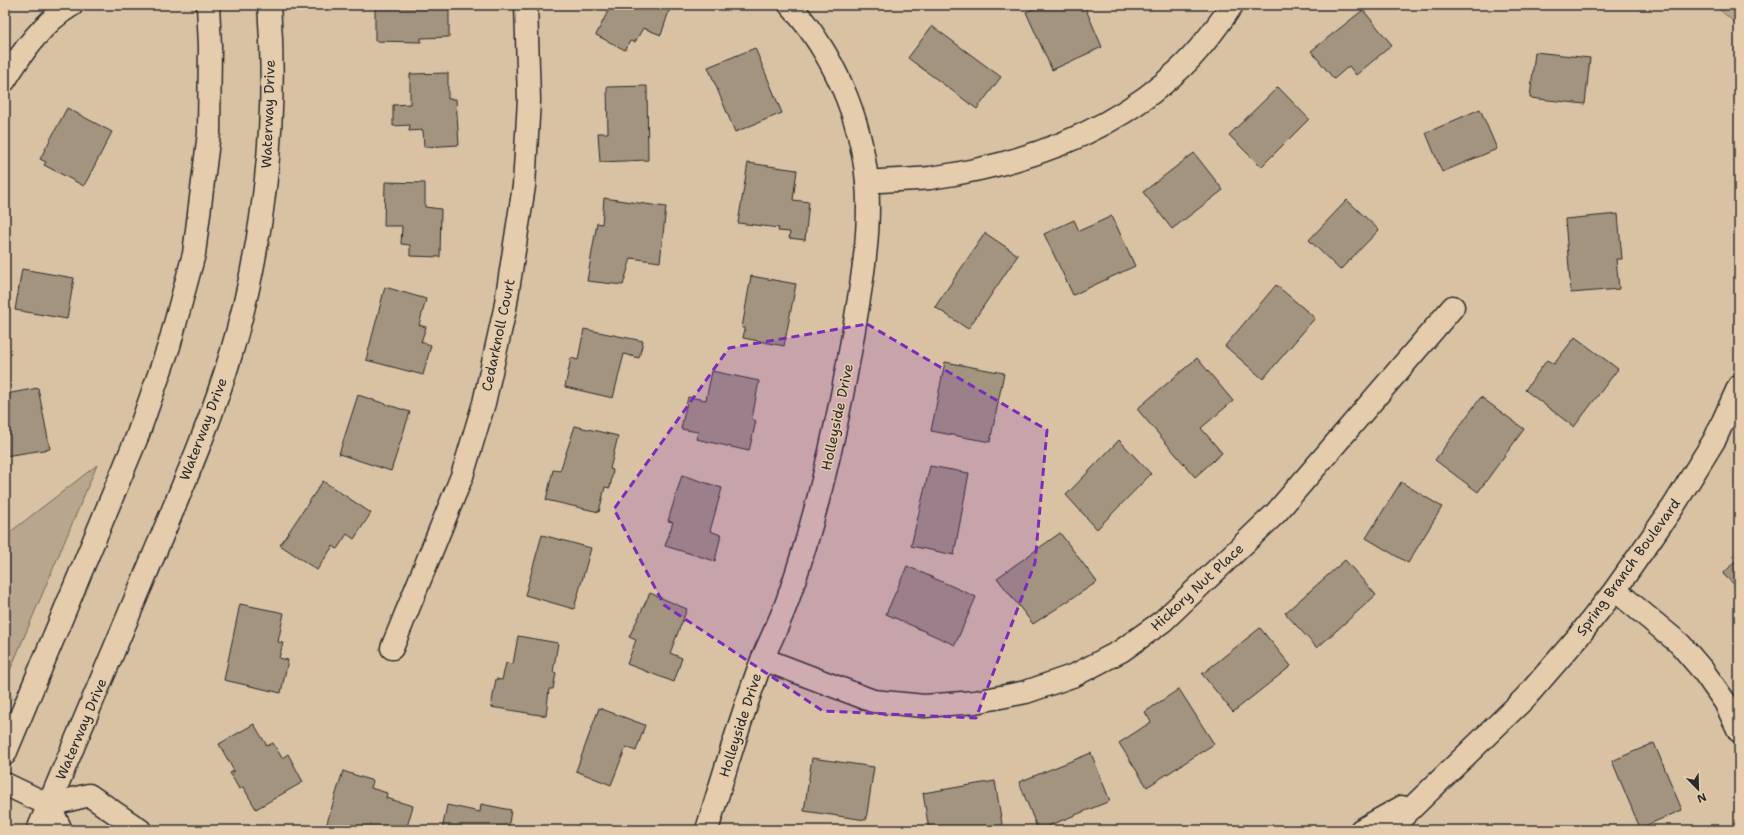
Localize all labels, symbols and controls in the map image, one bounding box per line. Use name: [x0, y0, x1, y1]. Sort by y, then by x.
street label: Waterway Drive: [257, 59, 279, 169]
street label: Cedarknoll Court: [477, 277, 519, 393]
street label: Holleyside Drive: [817, 362, 857, 472]
street label: Waterway Drive: [175, 375, 231, 483]
street label: Spring Branch Boulevard: [1572, 495, 1684, 639]
street label: Hickory Nut Place: [1147, 539, 1247, 635]
street label: Holleyside Drive: [715, 670, 765, 779]
street label: Waterway Drive: [51, 675, 111, 783]
north arrow: [1678, 769, 1718, 809]
text: N: [1695, 789, 1709, 806]

